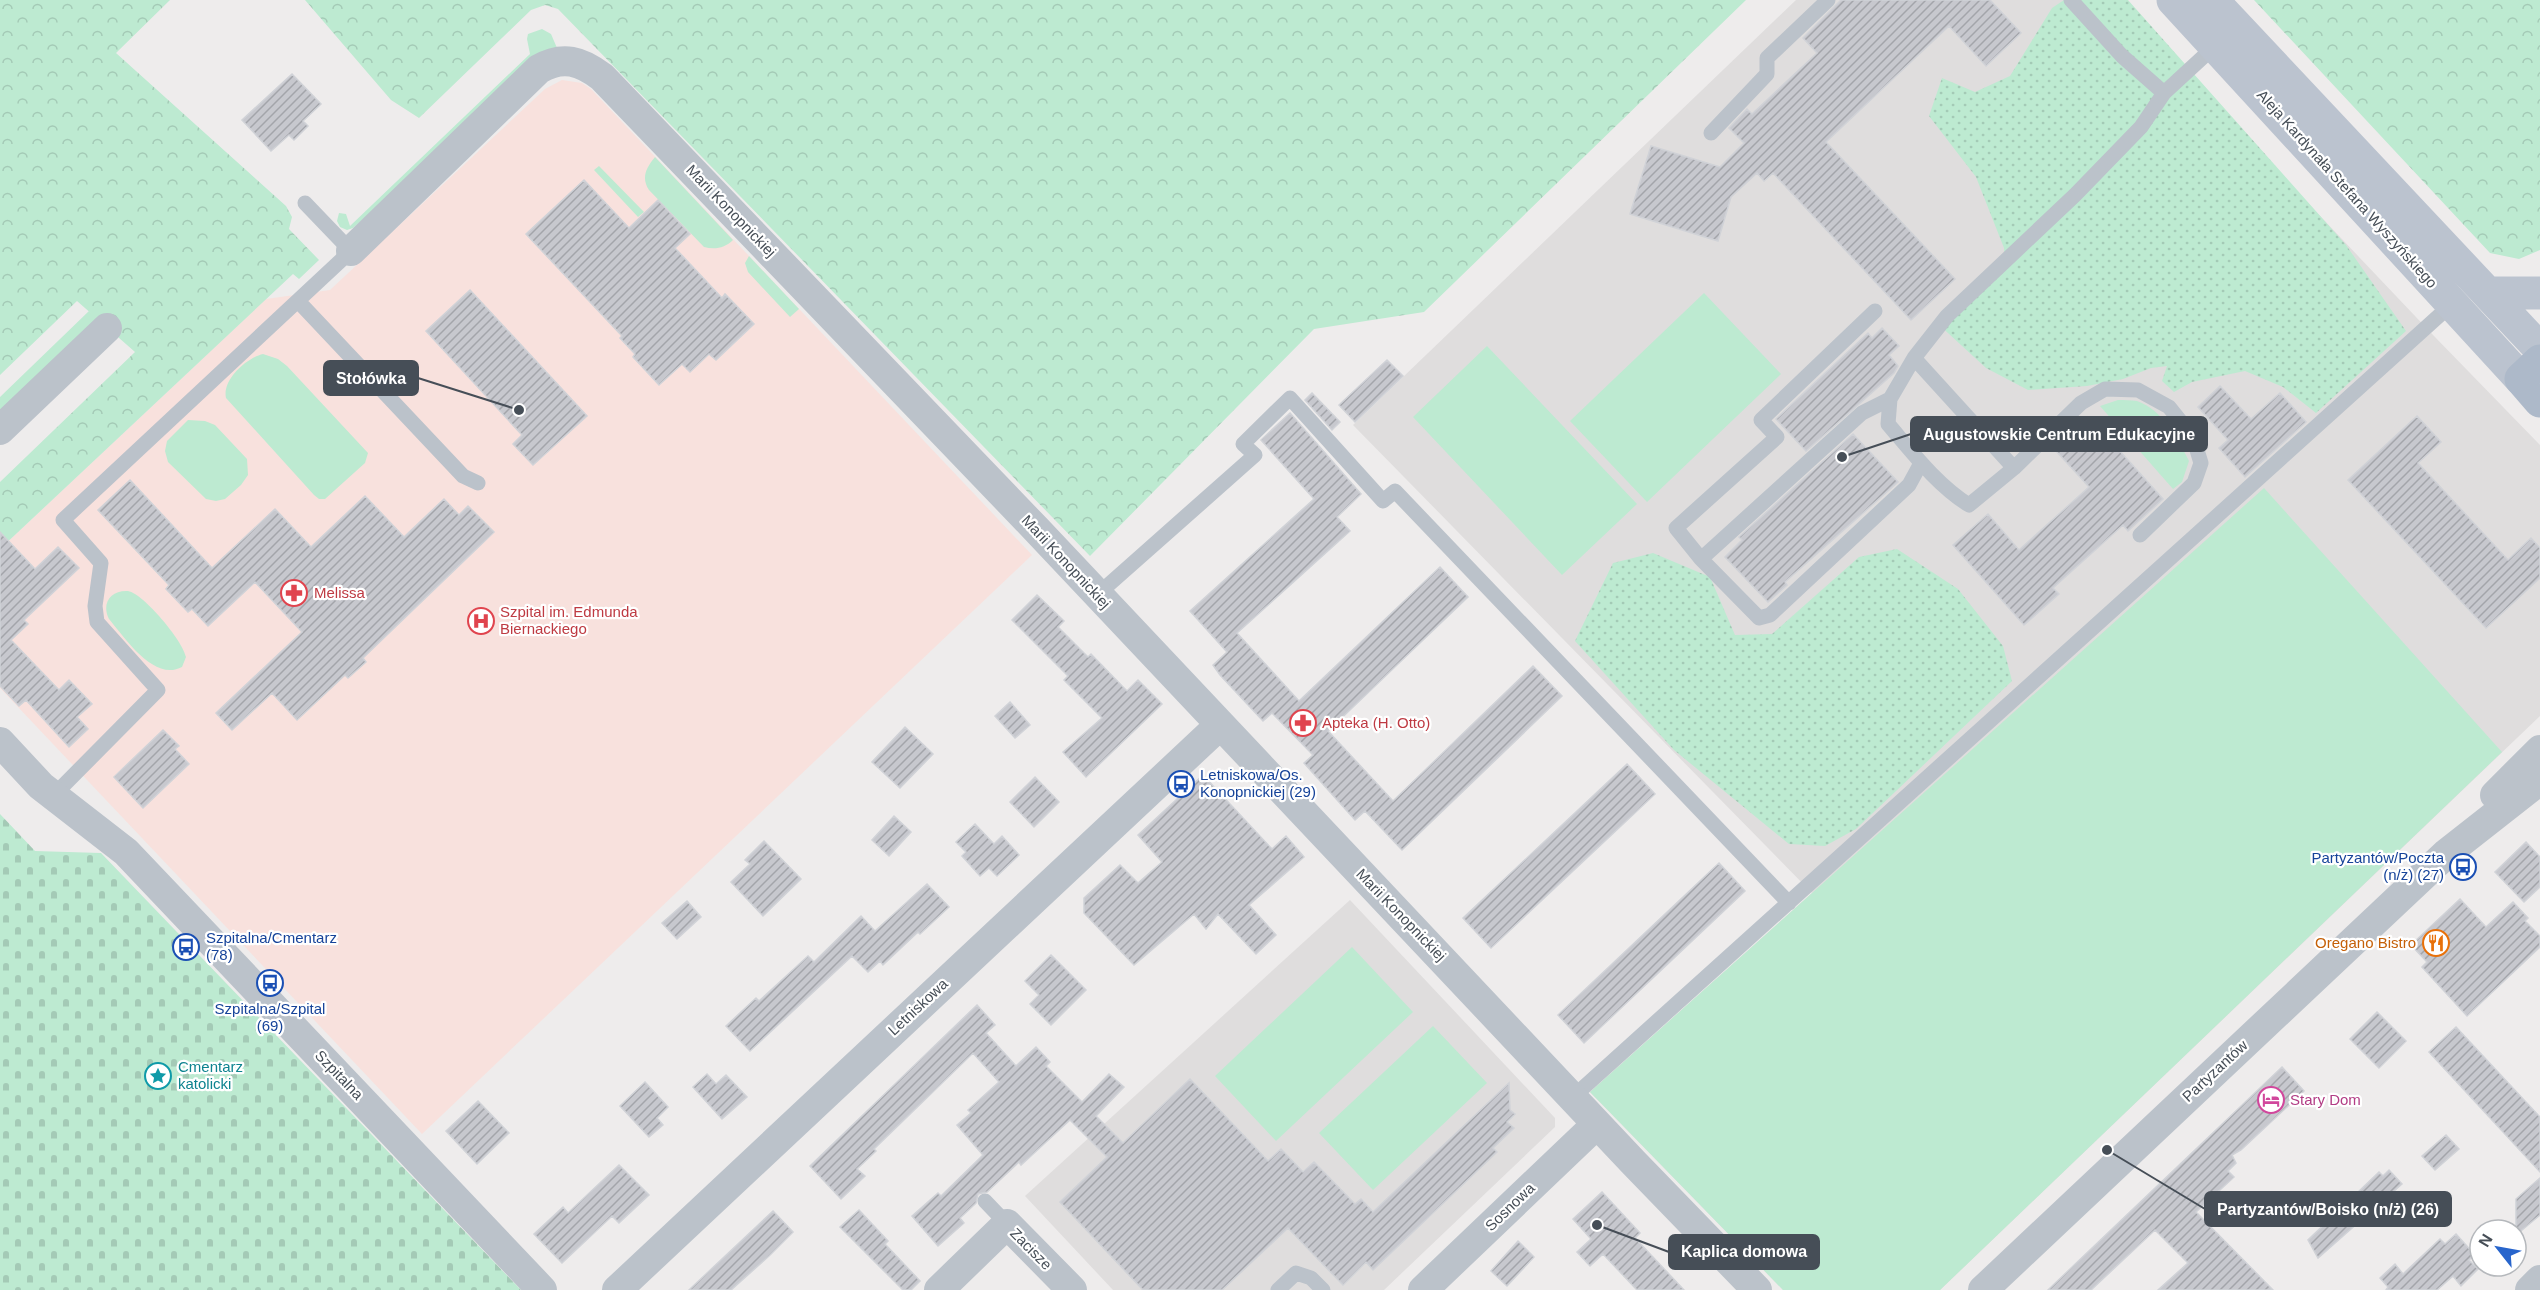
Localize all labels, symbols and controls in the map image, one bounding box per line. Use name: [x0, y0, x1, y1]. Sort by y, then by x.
street label: Aleja Kardynała Stefana Wyszyńskiego: [2254, 86, 2441, 291]
street label: Marii Konopnickiej: [683, 161, 780, 260]
callout: Stołówka: [324, 361, 418, 395]
text: Stołówka: [336, 370, 406, 387]
callout: Augustowskie Centrum Edukacyjne: [1911, 417, 2207, 451]
text: Augustowskie Centrum Edukacyjne: [1923, 426, 2195, 443]
street label: Marii Konopnickiej: [1019, 511, 1114, 612]
pharmacy icon: Melissa: [279, 578, 309, 608]
place label: Melissa: [314, 584, 366, 601]
place label: Szpital im. Edmunda Biernackiego: [500, 603, 638, 637]
hospital icon: Szpital im. Edmunda Biernackiego: [466, 606, 496, 636]
pharmacy icon: Apteka (H. Otto): [1288, 708, 1318, 738]
place label: Apteka (H. Otto): [1322, 714, 1430, 731]
place label: Letniskowa/Os. Konopnickiej (29): [1200, 766, 1316, 800]
bus stop icon: Letniskowa/Os. Konopnickiej (29): [1166, 769, 1196, 799]
place label: Partyzantów/Poczta (n/ż) (27): [2311, 849, 2445, 883]
bus stop icon: Partyzantów/Poczta (n/ż) (27): [2448, 852, 2478, 882]
street label: Marii Konopnickiej: [1353, 865, 1450, 964]
restaurant icon: Oregano Bistro: [2421, 928, 2451, 958]
place label: Szpitalna/Cmentarz (78): [206, 929, 337, 963]
bus stop icon: Szpitalna/Cmentarz (78): [171, 932, 201, 962]
place label: Oregano Bistro: [2315, 934, 2416, 951]
bus stop icon: Szpitalna/Szpital (69): [255, 968, 285, 998]
street label: Letniskowa: [884, 974, 951, 1038]
place label: Szpitalna/Szpital (69): [215, 1000, 325, 1034]
street label: Partyzantów: [2179, 1036, 2251, 1105]
street label: Szpitalna: [312, 1047, 367, 1103]
place label: Cmentarz katolicki: [178, 1058, 243, 1092]
place icon: Cmentarz katolicki: [143, 1061, 173, 1091]
hotel icon: Stary Dom: [2256, 1085, 2286, 1115]
place label: Stary Dom: [2290, 1091, 2361, 1108]
street label: Sosnowa: [1482, 1179, 1538, 1234]
callout: Partyzantów/Boisko (n/ż) (26): [2205, 1192, 2451, 1226]
text: Partyzantów/Boisko (n/ż) (26): [2217, 1201, 2439, 1218]
north arrow: [2468, 1218, 2528, 1278]
street label: Zacisze: [1007, 1224, 1056, 1273]
text: N: [2475, 1231, 2496, 1250]
callout: Kaplica domowa: [1669, 1235, 1819, 1269]
text: Kaplica domowa: [1681, 1243, 1807, 1260]

